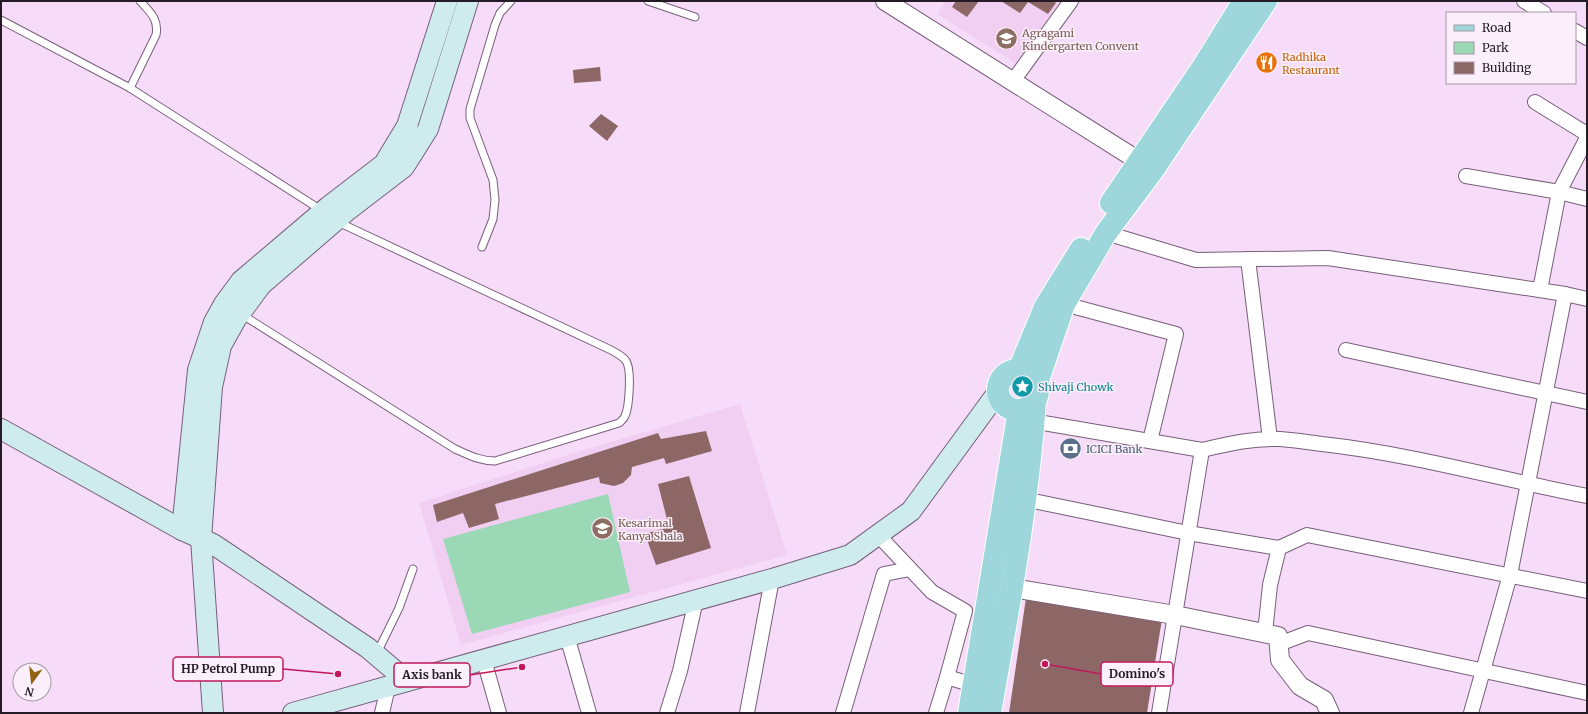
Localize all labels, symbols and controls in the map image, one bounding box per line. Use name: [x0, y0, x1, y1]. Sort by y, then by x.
legend: [1446, 12, 1576, 84]
text: Road: [1482, 20, 1511, 35]
school or university icon: Agragami Kindergarten Convent: [993, 26, 1019, 52]
place label: Agragami Kindergarten Convent: [1021, 26, 1140, 53]
text: Park: [1482, 40, 1509, 55]
restaurant icon: Radhika Restaurant: [1254, 50, 1280, 76]
place label: Radhika Restaurant: [1282, 50, 1341, 77]
text: Building: [1482, 60, 1532, 75]
place icon: Shivaji Chowk: [1009, 374, 1035, 400]
place label: Shivaji Chowk: [1038, 380, 1113, 394]
bank icon: ICICI Bank: [1058, 436, 1084, 462]
place label: ICICI Bank: [1086, 442, 1143, 456]
school or university icon: Kesarimal Kanya Shala: [590, 516, 616, 542]
place label: Kesarimal Kanya Shala: [618, 516, 683, 543]
callout: HP Petrol Pump: [173, 657, 283, 681]
text: HP Petrol Pump: [181, 661, 275, 676]
north arrow: [12, 662, 52, 702]
callout: Domino's: [1101, 662, 1173, 686]
callout: Axis bank: [394, 663, 470, 687]
text: Domino's: [1109, 666, 1165, 681]
text: Axis bank: [401, 667, 462, 682]
text: N: [23, 684, 35, 700]

